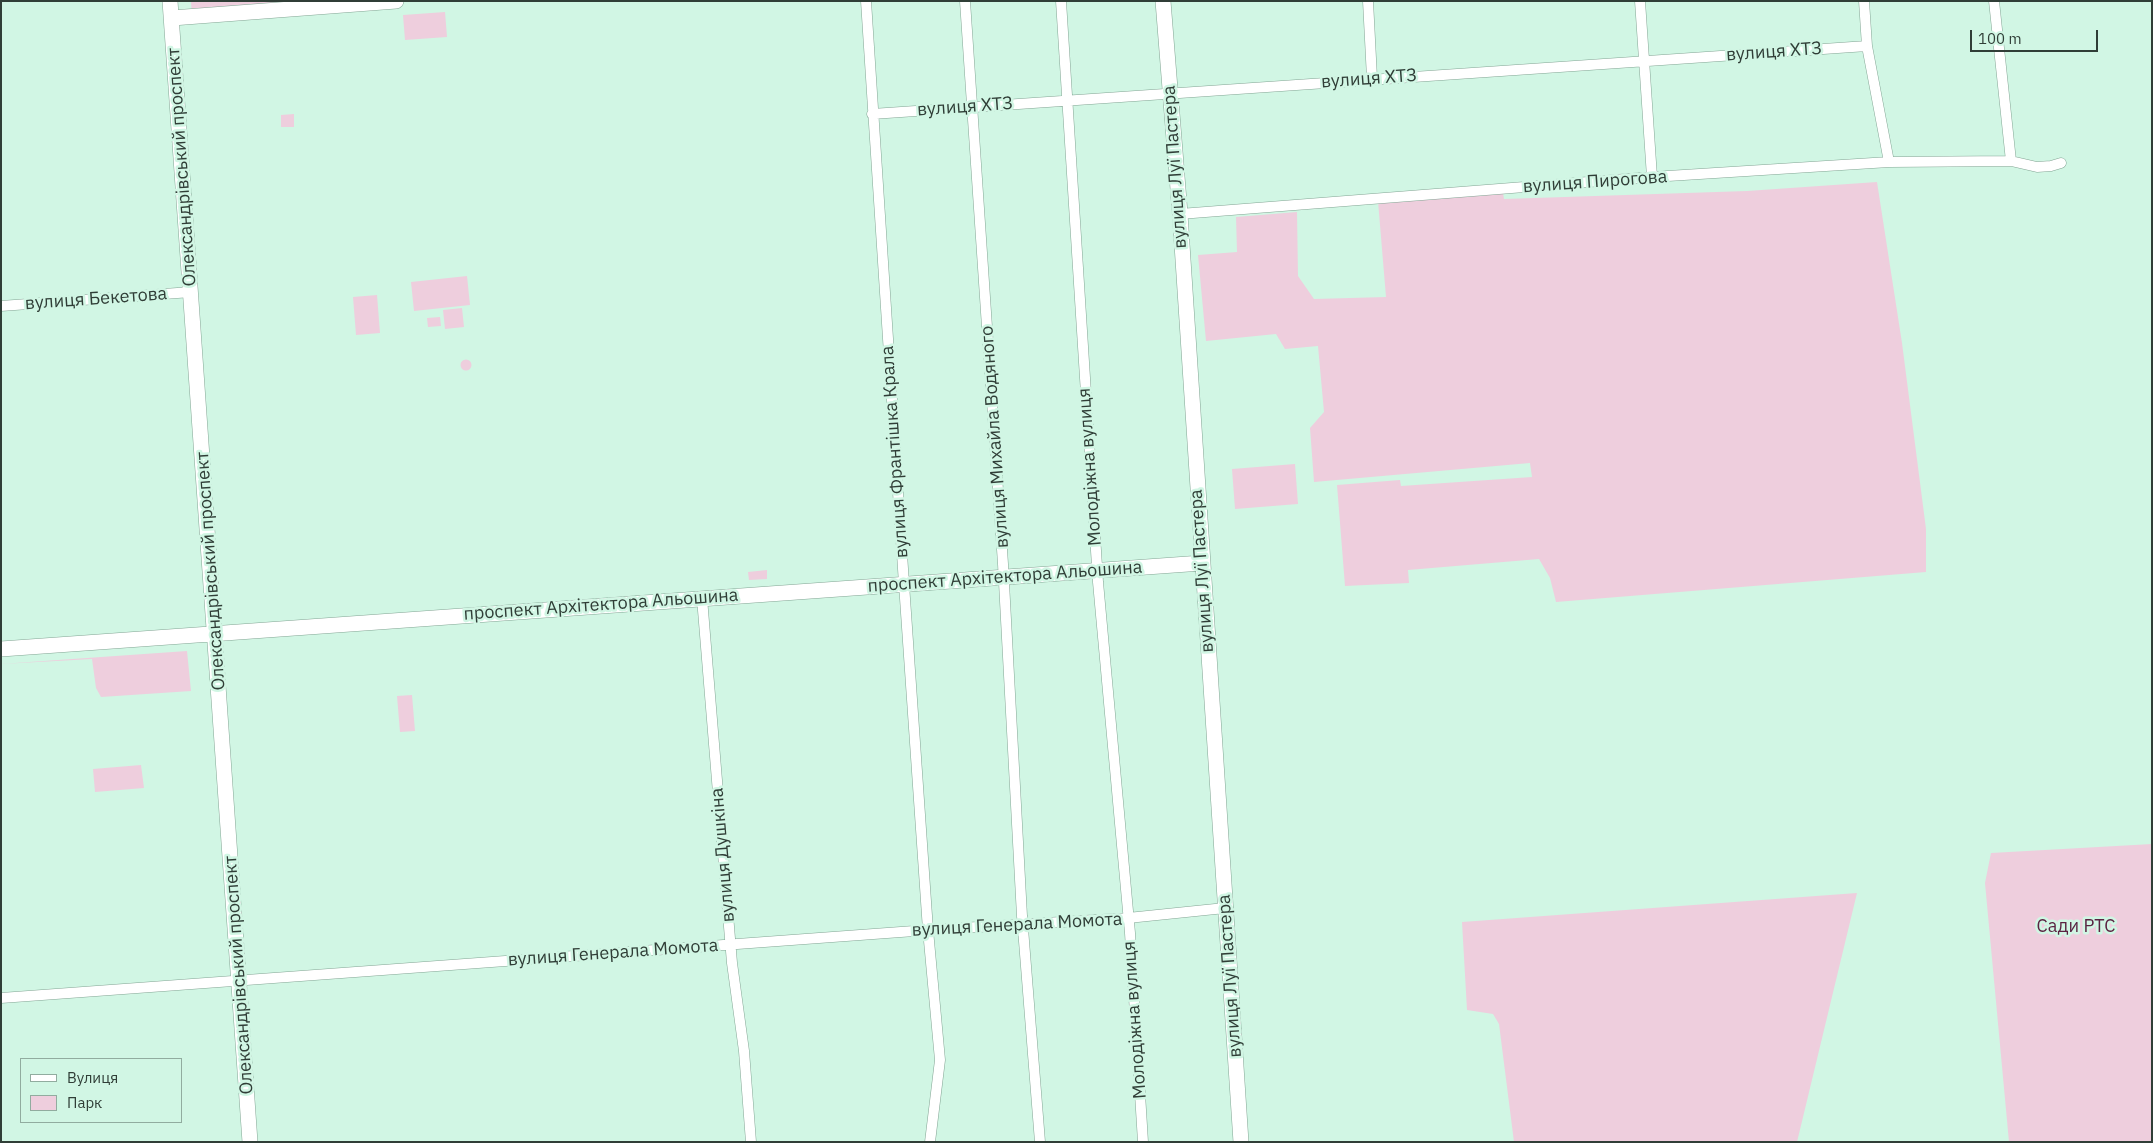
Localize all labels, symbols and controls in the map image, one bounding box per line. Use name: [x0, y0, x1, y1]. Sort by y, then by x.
scale bar: [1973, 20, 2100, 52]
text: 100 m: [1978, 29, 2022, 48]
street label: вулиця ХТЗ: [1725, 38, 1823, 66]
street label: Олександрівський проспект: [163, 47, 201, 287]
street label: вулиця ХТЗ: [1320, 65, 1418, 93]
street label: вулиця Луї Пастера: [1159, 85, 1191, 249]
street label: вулиця ХТЗ: [916, 93, 1014, 121]
street label: вулиця Пирогова: [1522, 166, 1668, 198]
street label: вулиця Бекетова: [24, 283, 168, 315]
street label: вулиця Михайла Водяного: [976, 325, 1014, 549]
street label: вулиця Франтішка Крала: [877, 345, 913, 559]
street label: Молодіжна вулиця: [1074, 387, 1106, 547]
street label: Олександрівський проспект: [192, 451, 230, 691]
street label: вулиця Луї Пастера: [1186, 489, 1218, 653]
street label: проспект Архітектора Альошина: [867, 557, 1143, 597]
street label: проспект Архітектора Альошина: [463, 585, 739, 625]
street label: вулиця Душкіна: [706, 787, 740, 923]
street label: Олександрівський проспект: [220, 855, 258, 1095]
street label: вулиця Луї Пастера: [1214, 894, 1246, 1058]
street label: вулиця Генерала Момота: [911, 909, 1123, 941]
park label: Сади РТС: [2037, 916, 2115, 938]
street label: вулиця Генерала Момота: [507, 935, 719, 971]
street label: Молодіжна вулиця: [1119, 940, 1151, 1100]
legend: [20, 1058, 182, 1123]
text: Вулиця: [67, 1068, 118, 1087]
text: Парк: [67, 1093, 102, 1112]

